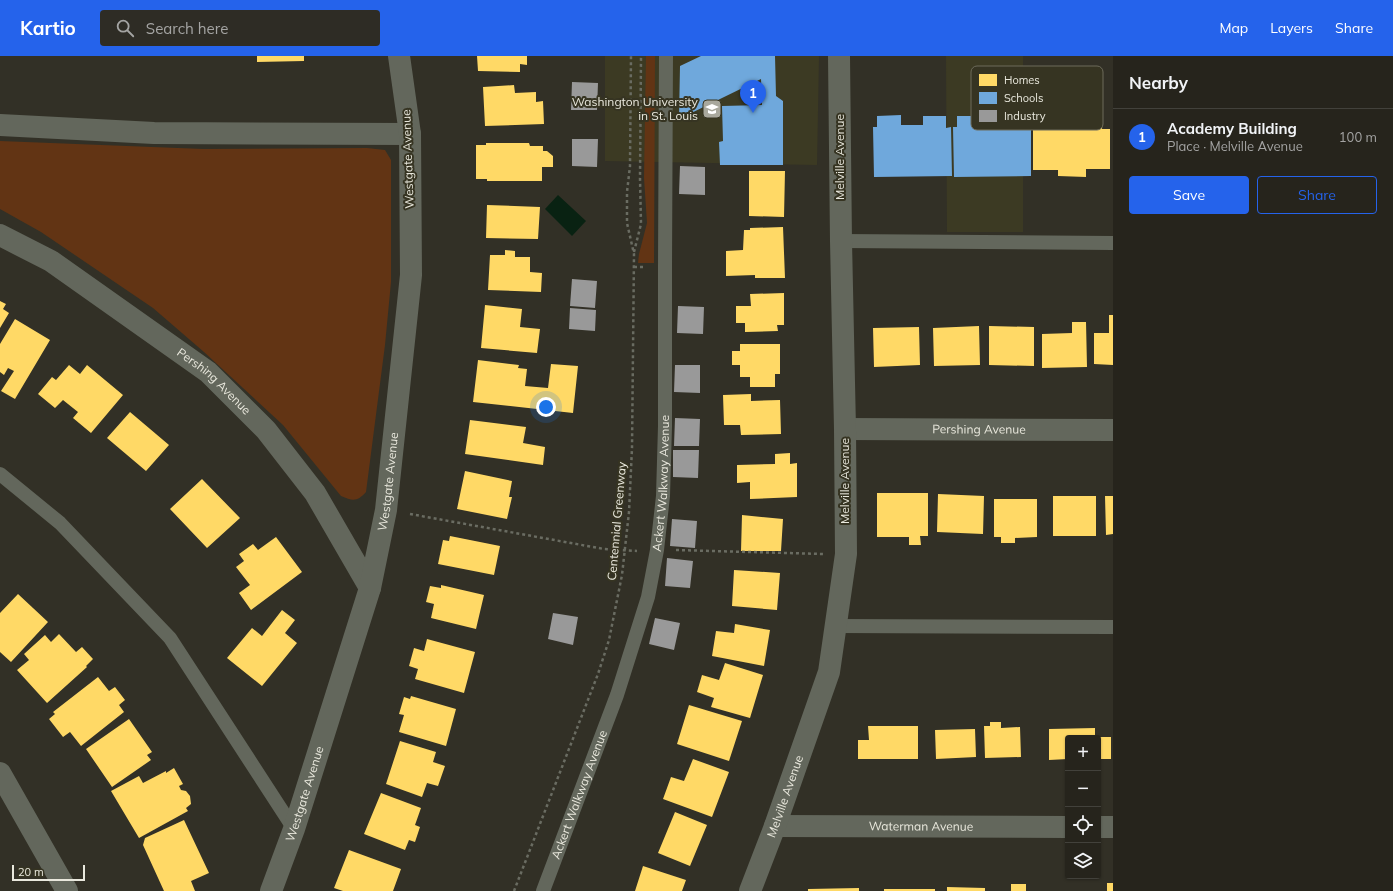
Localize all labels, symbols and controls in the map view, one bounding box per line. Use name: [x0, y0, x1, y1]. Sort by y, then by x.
search box: [100, 10, 380, 46]
text: Kartio: [20, 16, 76, 40]
icon: search: [114, 17, 136, 39]
text: Search here: [146, 19, 228, 38]
text: Map: [1219, 19, 1248, 37]
text: Layers: [1270, 19, 1313, 37]
text: Share: [1335, 19, 1373, 37]
legend: [971, 66, 1103, 130]
text: Nearby: [1129, 72, 1188, 93]
text: Homes: [1004, 73, 1040, 87]
pin: 1: [740, 80, 766, 113]
text: Schools: [1004, 91, 1043, 105]
place label: Washington University in St. Louis: [572, 94, 699, 123]
school or university icon: Washington University in St. Louis: [701, 98, 723, 120]
street label: Westgate Avenue: [398, 109, 417, 209]
text: Industry: [1004, 109, 1046, 123]
street label: Melville Avenue: [832, 114, 847, 200]
text: Academy Building: [1167, 119, 1297, 138]
text: 1: [1138, 129, 1146, 145]
text: 100 m: [1339, 129, 1377, 145]
text: Place · Melville Avenue: [1167, 138, 1303, 154]
button: Save: [1129, 176, 1249, 214]
button: Share: [1257, 176, 1377, 214]
street label: Pershing Avenue: [174, 345, 254, 417]
your location: [536, 397, 556, 417]
street label: Ackert Walkway Avenue: [649, 415, 672, 552]
street label: Pershing Avenue: [932, 421, 1026, 437]
street label: Westgate Avenue: [374, 431, 401, 532]
street label: Melville Avenue: [837, 438, 852, 524]
street label: Centennial Greenway: [604, 460, 629, 581]
street label: Ackert Walkway Avenue: [548, 728, 610, 861]
map controls: [1065, 735, 1101, 879]
button: +: [1065, 735, 1101, 771]
street label: Westgate Avenue: [282, 744, 327, 843]
street label: Melville Avenue: [763, 753, 806, 839]
button: −: [1065, 771, 1101, 807]
button: locate: [1065, 807, 1101, 843]
street label: Waterman Avenue: [869, 818, 973, 834]
button: layers: [1065, 843, 1101, 879]
scale bar: [12, 863, 85, 882]
text: 20 m: [18, 865, 44, 879]

